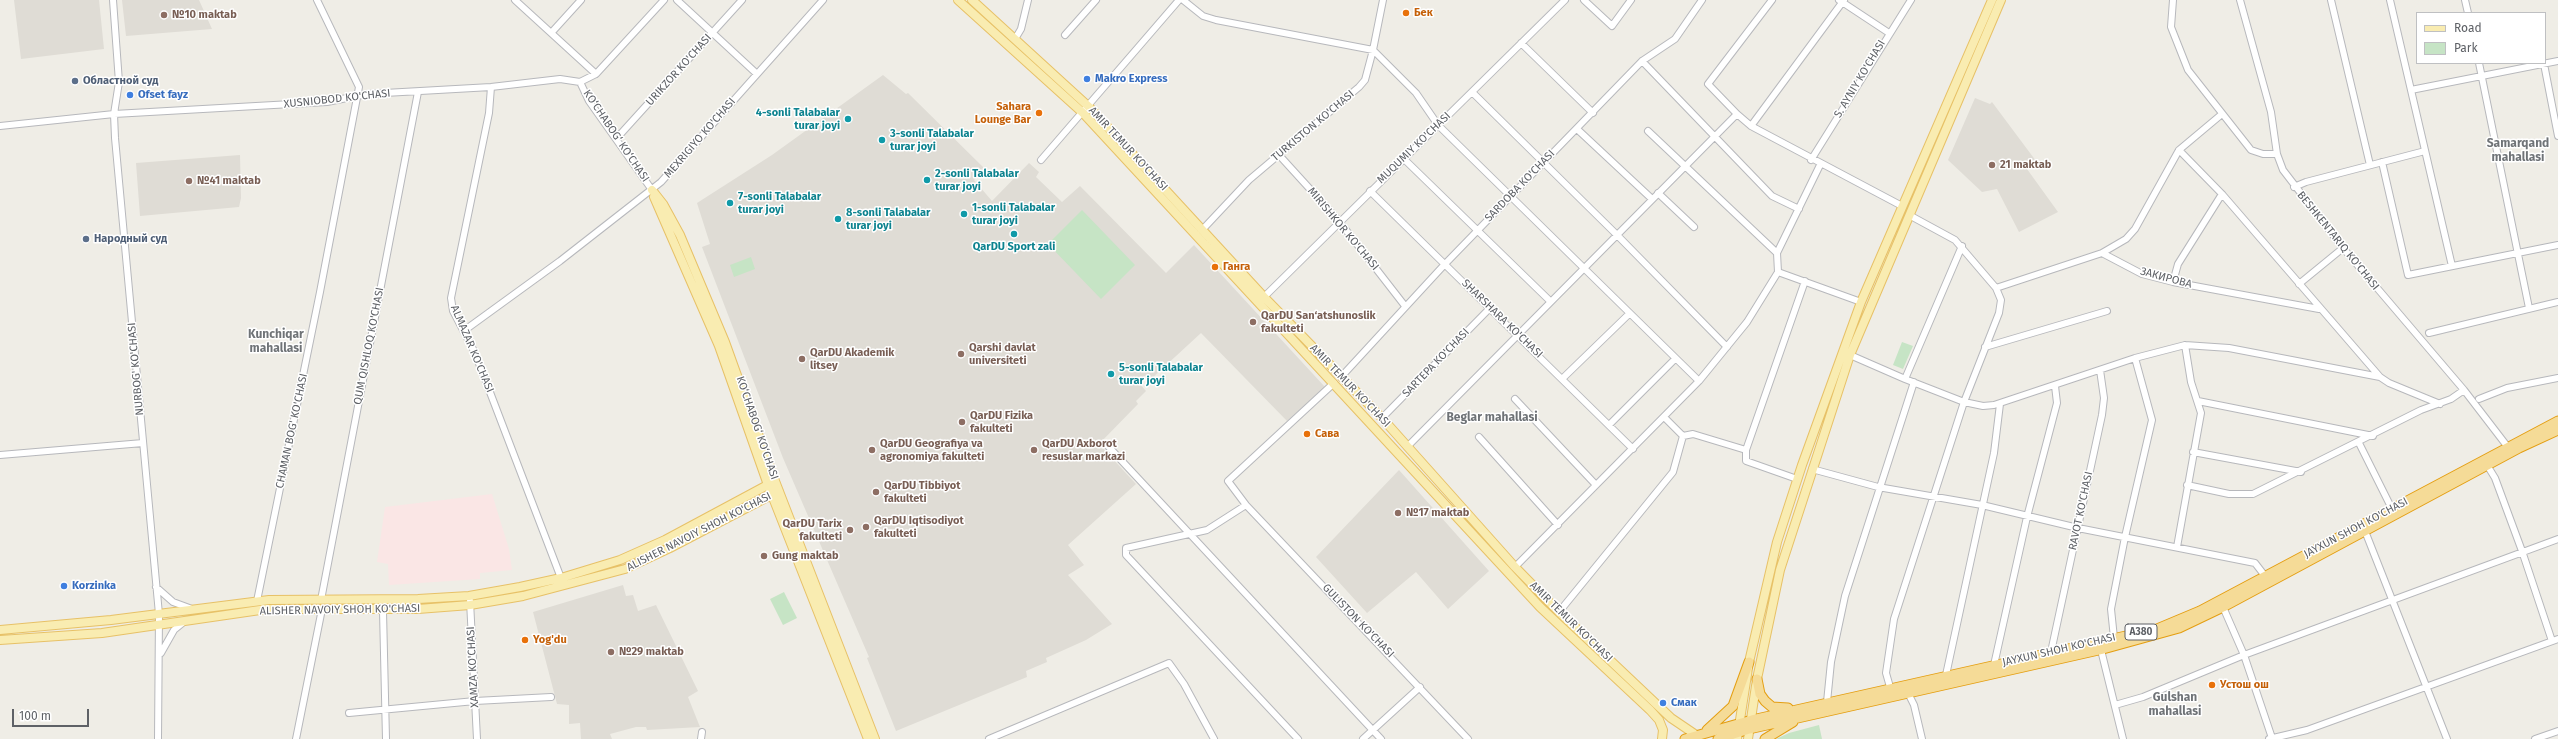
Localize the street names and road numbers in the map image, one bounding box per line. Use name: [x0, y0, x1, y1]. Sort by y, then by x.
street label: URIKZOR KO'CHASI: [643, 31, 715, 109]
street label: S. AYNIY KO'CHASI: [1832, 38, 1888, 120]
street label: XUSNIOBOD KO'CHASI: [283, 87, 391, 111]
street label: KO‘CHABOG‘ KO‘CHASI: [580, 87, 652, 185]
street label: TURKISTON KO'CHASI: [1269, 88, 1357, 164]
street label: MEXRIGIYO KO'CHASI: [661, 95, 739, 181]
street label: AMIR TEMUR KO'CHASI: [1086, 104, 1170, 194]
street label: MUQUMIY KO'CHASI: [1375, 110, 1453, 186]
street label: SARDOBA KO'CHASI: [1482, 147, 1558, 225]
street label: MIRISHKOR KO'CHASI: [1304, 185, 1382, 273]
street label: BESHKENTARIQ KO'CHASI: [2294, 189, 2382, 293]
street label: ЗАКИРОВА: [2139, 265, 2193, 291]
street label: SHARSHARA KO'CHASI: [1459, 277, 1545, 361]
street label: QUM QISHLOQ KO'CHASI: [351, 286, 387, 406]
street label: ALMAZAR KO'CHASI: [448, 303, 496, 395]
street label: NURBOG' KO'CHASI: [125, 322, 147, 416]
street label: SARTEPA KO'CHASI: [1400, 326, 1472, 400]
street label: AMIR TEMUR KO'CHASI: [1307, 342, 1393, 430]
street label: CHAMAN BOG' KO'CHASI: [273, 372, 311, 490]
street label: KO‘CHABOG‘ KO‘CHASI: [733, 375, 781, 481]
street label: RAVOT KO'CHASI: [2066, 470, 2096, 552]
street label: ALISHER NAVOIY SHOH KO'CHASI: [624, 490, 774, 574]
street label: JAYXUN SHOH KO'CHASI: [2302, 495, 2410, 561]
street label: AMIR TEMUR KO'CHASI: [1527, 579, 1615, 665]
street label: GULISTON KO'CHASI: [1319, 581, 1397, 661]
street label: ALISHER NAVOIY SHOH KO'CHASI: [260, 602, 420, 618]
road number: A380: [2125, 624, 2157, 640]
street label: XAMZA KO'CHASI: [464, 626, 482, 708]
street label: JAYXUN SHOH KO'CHASI: [2001, 631, 2117, 669]

